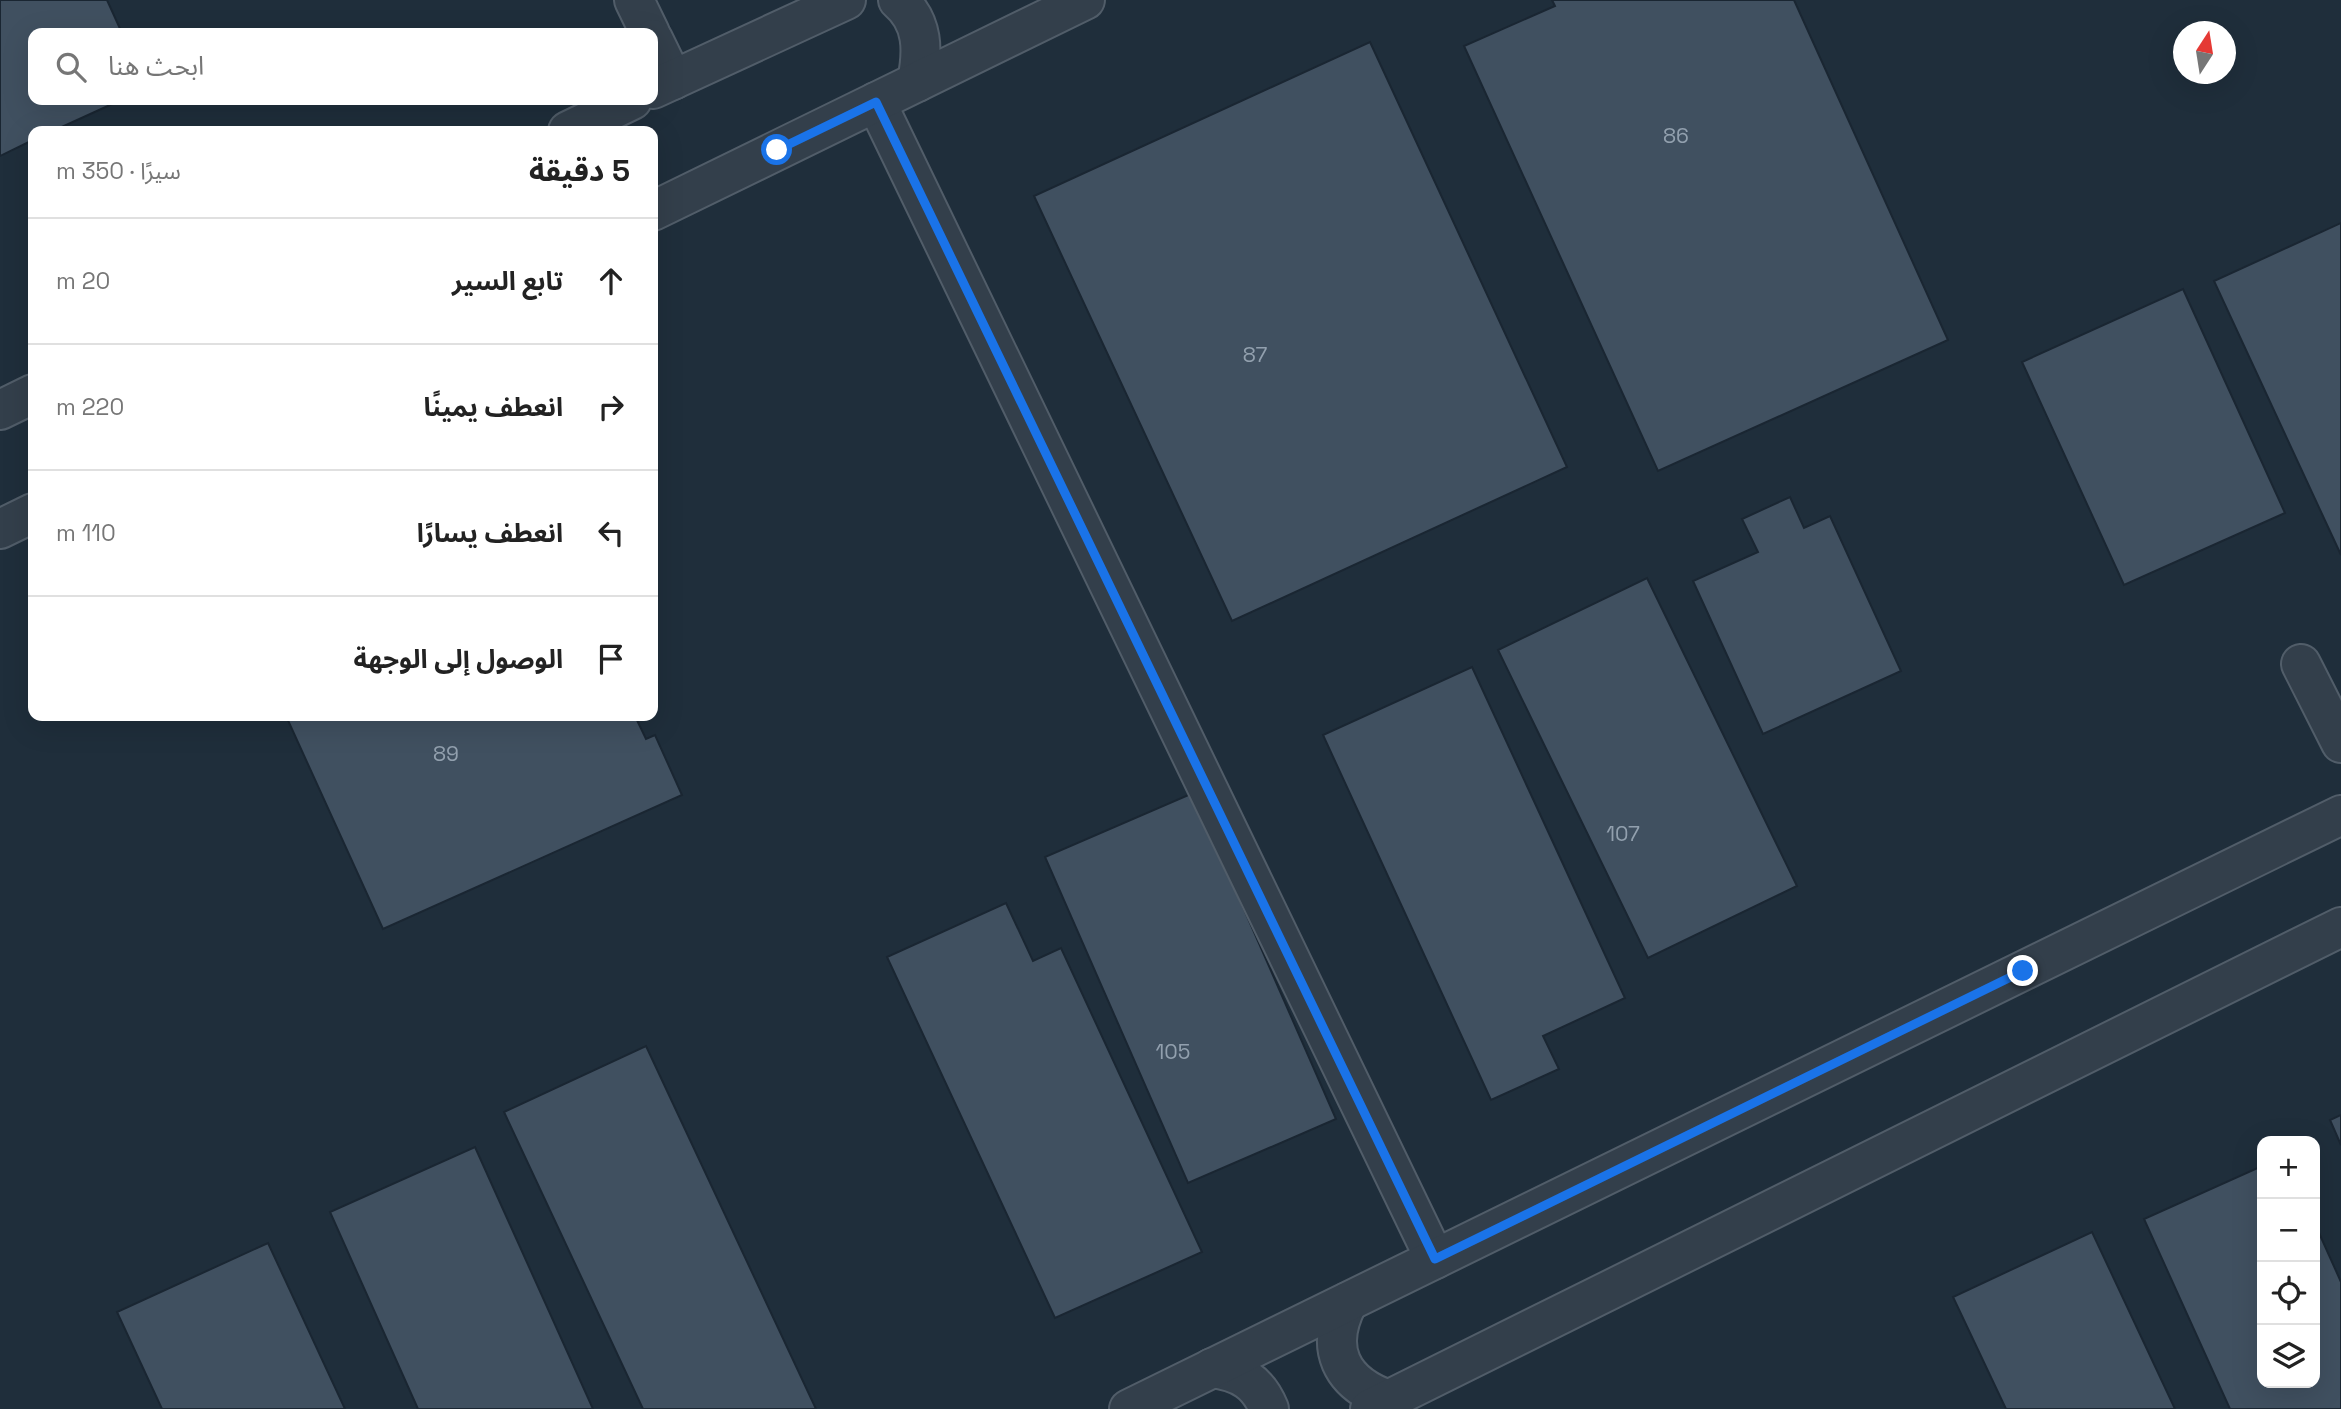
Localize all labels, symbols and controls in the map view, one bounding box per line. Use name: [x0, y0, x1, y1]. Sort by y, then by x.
north arrow: [2173, 21, 2236, 84]
search box: [28, 28, 658, 105]
icon: search: [52, 48, 90, 86]
text: ابحث هنا: [108, 49, 204, 83]
house number: 86: [1663, 122, 1689, 149]
route start: [761, 134, 792, 165]
text: 5 دقيقة: [529, 151, 630, 190]
text: سيرًا · 350 m: [56, 156, 181, 186]
icon: ahead: [592, 262, 630, 300]
text: تابع السير: [452, 264, 563, 298]
text: 20 m: [56, 266, 110, 296]
house number: 87: [1243, 341, 1267, 368]
icon: right: [592, 388, 630, 426]
text: انعطف يمينًا: [423, 390, 563, 424]
text: 220 m: [56, 392, 124, 422]
icon: left: [592, 514, 630, 552]
text: انعطف يسارًا: [417, 516, 563, 550]
text: 110 m: [56, 518, 116, 548]
icon: arrive: [592, 640, 630, 678]
text: الوصول إلى الوجهة: [353, 642, 563, 676]
house number: 89: [433, 740, 459, 767]
house number: 107: [1606, 820, 1640, 847]
route end: [2007, 955, 2038, 986]
house number: 105: [1156, 1038, 1190, 1065]
map controls: [2257, 1136, 2320, 1388]
button: +: [2257, 1136, 2320, 1199]
button: −: [2257, 1199, 2320, 1262]
button: locate: [2257, 1262, 2320, 1325]
button: layers: [2257, 1325, 2320, 1388]

